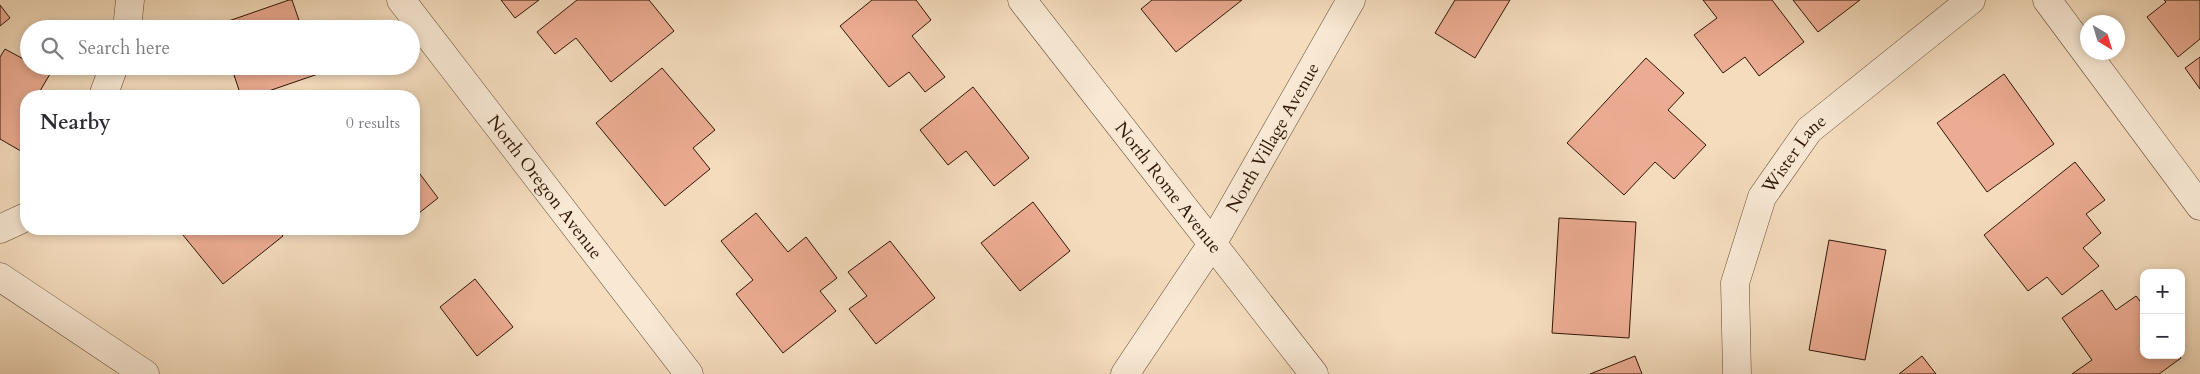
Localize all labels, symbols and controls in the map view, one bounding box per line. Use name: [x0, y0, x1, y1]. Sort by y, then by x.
north arrow: [2080, 15, 2125, 60]
search box: [20, 20, 420, 75]
icon: search: [38, 34, 66, 62]
text: Search here: [78, 35, 170, 61]
street label: North Village Avenue: [1220, 58, 1325, 217]
text: Nearby: [40, 108, 111, 137]
street label: Wister Lane: [1755, 109, 1831, 199]
street label: North Oregon Avenue: [481, 110, 609, 264]
text: 0 results: [346, 112, 400, 134]
street label: North Rome Avenue: [1109, 116, 1228, 259]
map controls: [2140, 269, 2185, 359]
button: +: [2140, 269, 2185, 314]
button: −: [2140, 314, 2185, 359]

